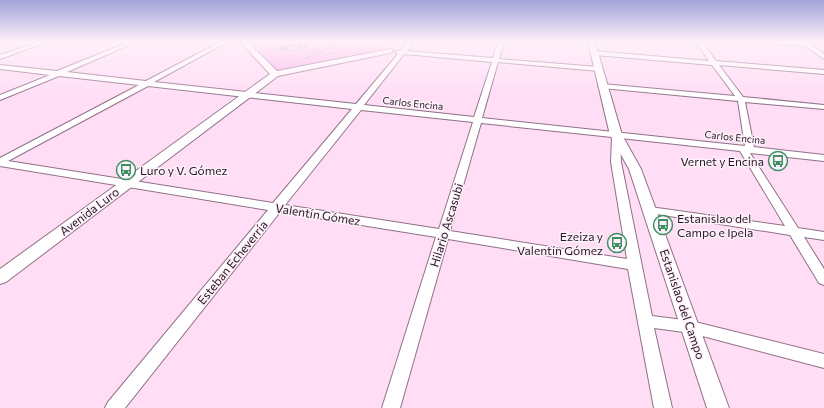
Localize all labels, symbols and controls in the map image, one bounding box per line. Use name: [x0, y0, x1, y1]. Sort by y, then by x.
street label: Carlos Encina: [382, 94, 444, 112]
street label: Carlos Encina: [704, 128, 766, 146]
bus stop icon: Vernet y Encina: [767, 150, 789, 172]
place label: Vernet y Encina: [680, 154, 764, 168]
bus stop icon: Luro y V. Gómez: [115, 159, 137, 181]
place label: Luro y V. Gómez: [140, 163, 228, 177]
street label: Hilario Ascasubi: [427, 181, 465, 269]
street label: Avenida Luro: [56, 184, 122, 238]
street label: Valentín Gómez: [274, 200, 362, 228]
place label: Estanislao del Campo e Ipela: [677, 211, 753, 239]
bus stop icon: Estanislao del Campo e Ipela: [652, 214, 674, 236]
street label: Esteban Echeverría: [194, 217, 270, 307]
place label: Ezeiza y Valentín Gómez: [517, 229, 603, 257]
bus stop icon: Ezeiza y Valentín Gómez: [606, 232, 628, 254]
street label: Estanislao del Campo: [658, 247, 708, 361]

